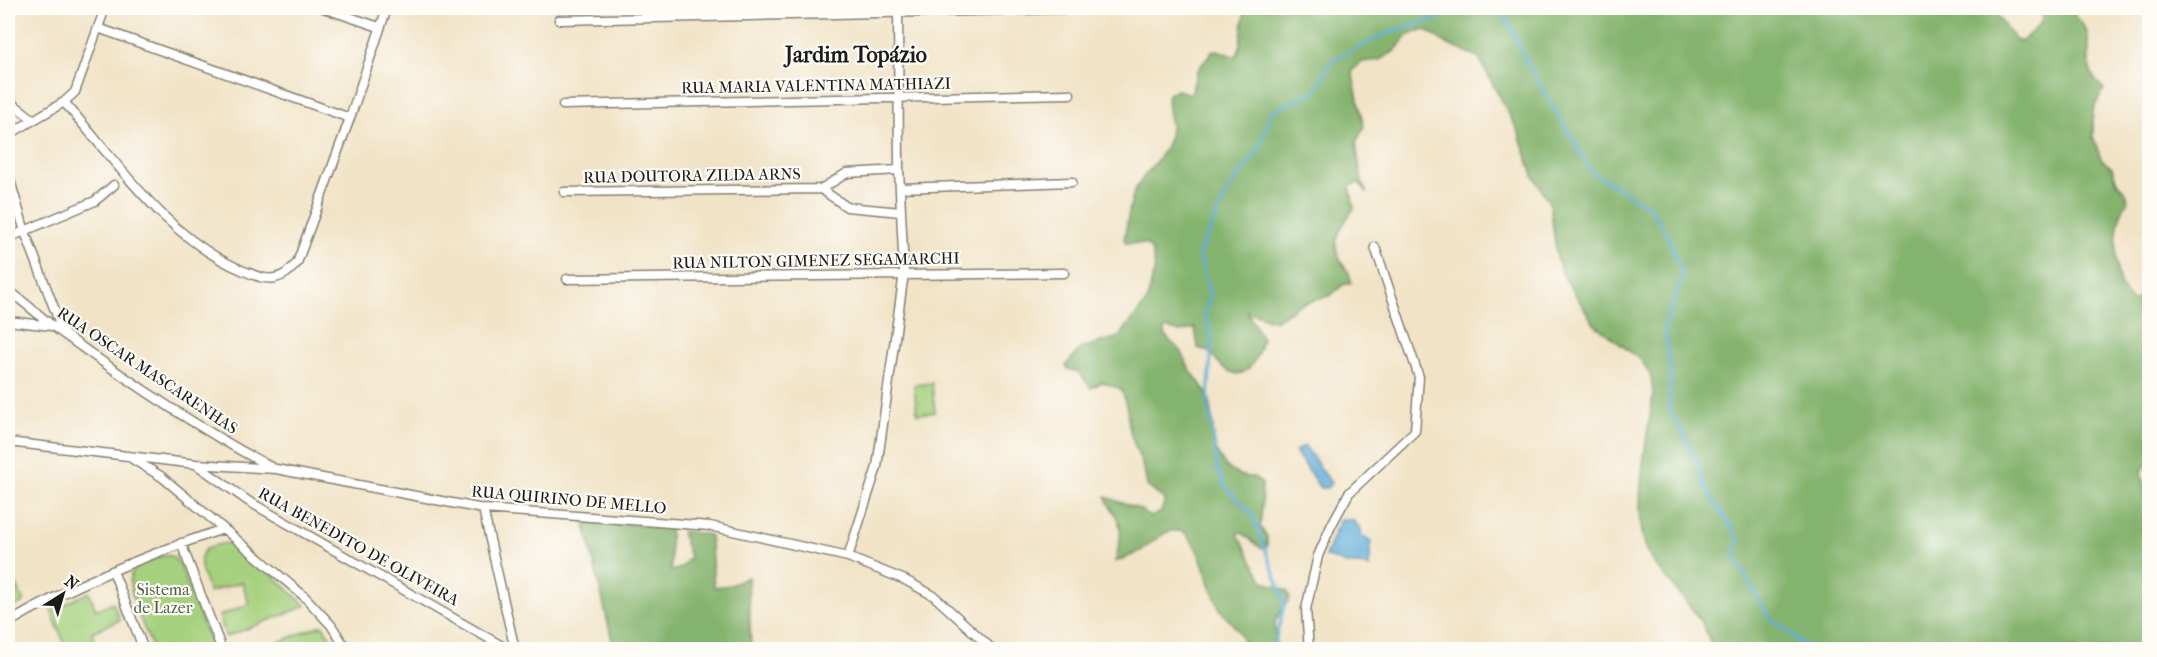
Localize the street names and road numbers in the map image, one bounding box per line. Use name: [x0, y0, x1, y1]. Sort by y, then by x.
street label: RUA MARIA VALENTINA MATHIAZI: [681, 74, 951, 97]
street label: RUA DOUTORA ZILDA ARNS: [583, 164, 801, 187]
street label: RUA NILTON GIMENEZ SEGAMARCHI: [672, 248, 960, 273]
street label: RUA OSCAR MASCARENHAS: [54, 303, 242, 438]
street label: RUA QUIRINO DE MELLO: [471, 482, 667, 517]
street label: RUA BENEDITO DE OLIVEIRA: [255, 483, 463, 610]

